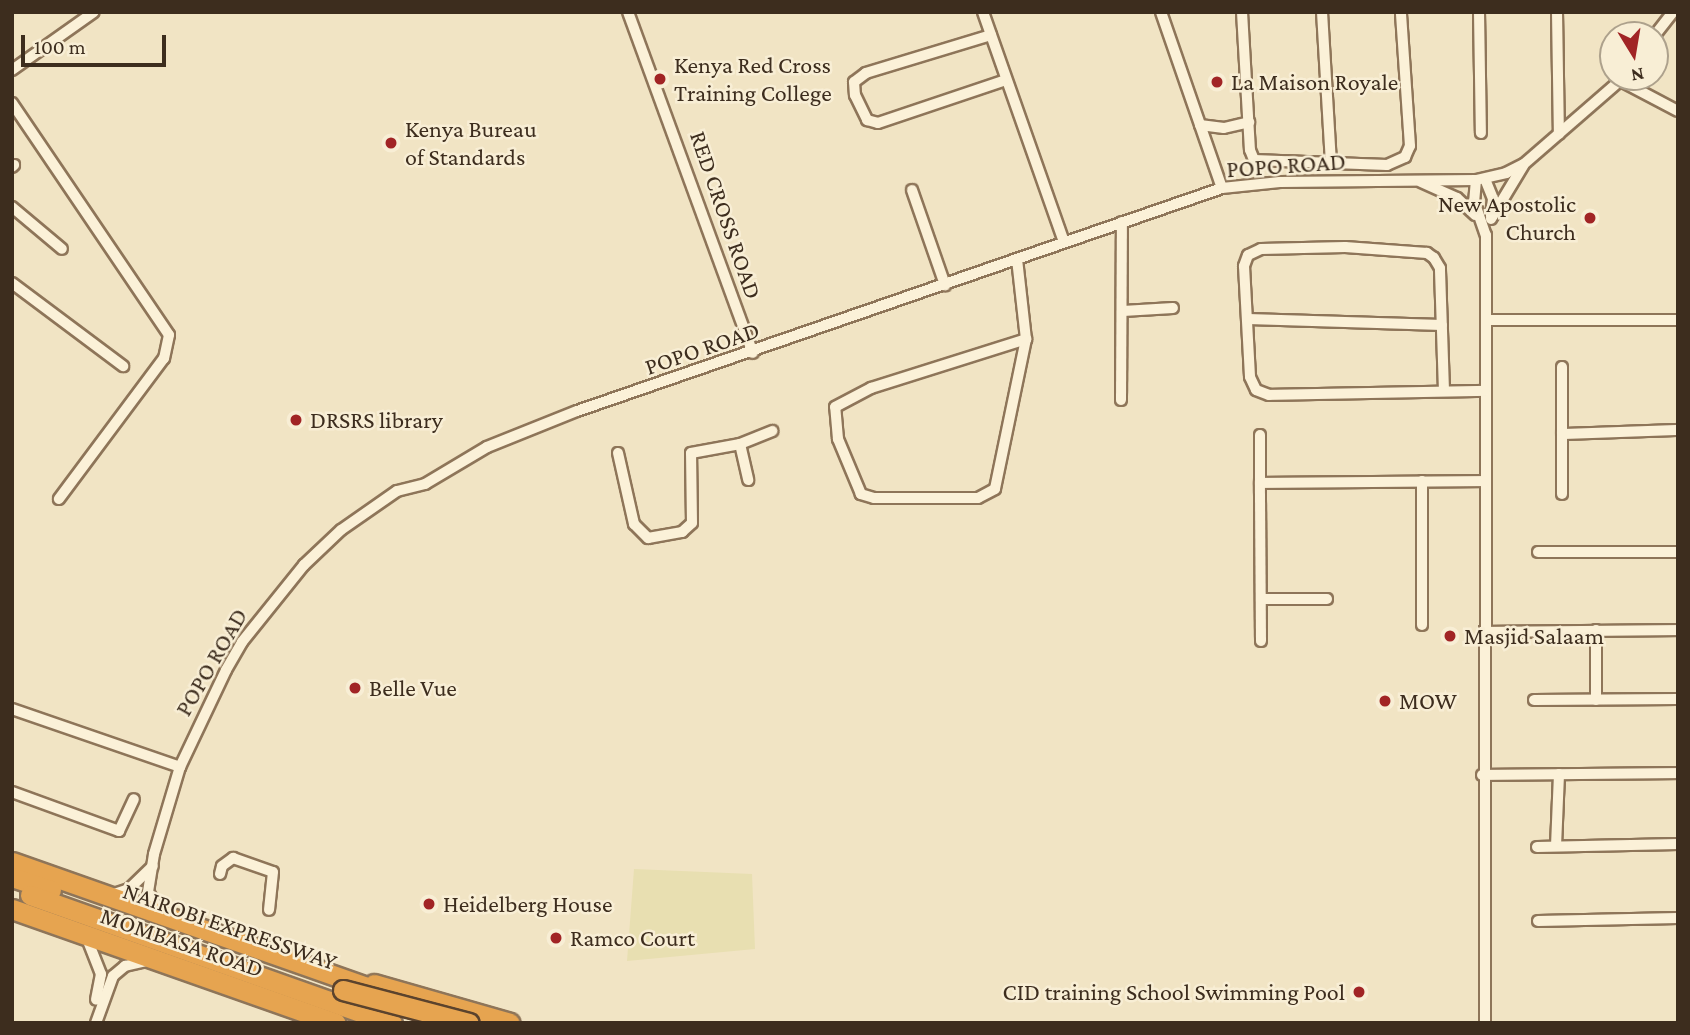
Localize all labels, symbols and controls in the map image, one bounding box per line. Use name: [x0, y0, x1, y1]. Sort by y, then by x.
scale bar: [24, 21, 170, 65]
north arrow: [1599, 21, 1669, 91]
text: 100 m: [34, 35, 86, 59]
place label: Kenya Red Cross Training College: [674, 51, 832, 107]
text: N: [1629, 64, 1646, 87]
place label: La Maison Royale: [1231, 68, 1398, 96]
marker: Kenya Red Cross Training College: [652, 71, 668, 87]
marker: La Maison Royale: [1209, 74, 1225, 90]
place label: Kenya Bureau of Standards: [405, 115, 537, 171]
street label: RED CROSS ROAD: [684, 127, 768, 303]
marker: Kenya Bureau of Standards: [383, 135, 399, 151]
street label: POPO ROAD: [1225, 146, 1347, 184]
place label: New Apostolic Church: [1438, 190, 1576, 246]
marker: New Apostolic Church: [1582, 210, 1598, 226]
street label: POPO ROAD: [641, 315, 763, 381]
place label: DRSRS library: [310, 406, 443, 434]
marker: DRSRS library: [288, 412, 304, 428]
street label: POPO ROAD: [169, 603, 253, 721]
place label: Masjid Salaam: [1464, 622, 1604, 650]
marker: Masjid Salaam: [1442, 628, 1458, 644]
place label: Belle Vue: [369, 674, 457, 702]
marker: Belle Vue: [347, 680, 363, 696]
place label: MOW: [1399, 687, 1457, 715]
marker: MOW: [1377, 693, 1393, 709]
street label: NAIROBI EXPRESSWAY: [119, 876, 341, 976]
place label: Heidelberg House: [443, 890, 612, 918]
marker: Heidelberg House: [421, 896, 437, 912]
street label: MOMBASA ROAD: [97, 901, 267, 983]
place label: Ramco Court: [570, 924, 695, 952]
marker: Ramco Court: [548, 930, 564, 946]
place label: CID training School Swimming Pool: [1002, 978, 1345, 1006]
marker: CID training School Swimming Pool: [1351, 984, 1367, 1000]

